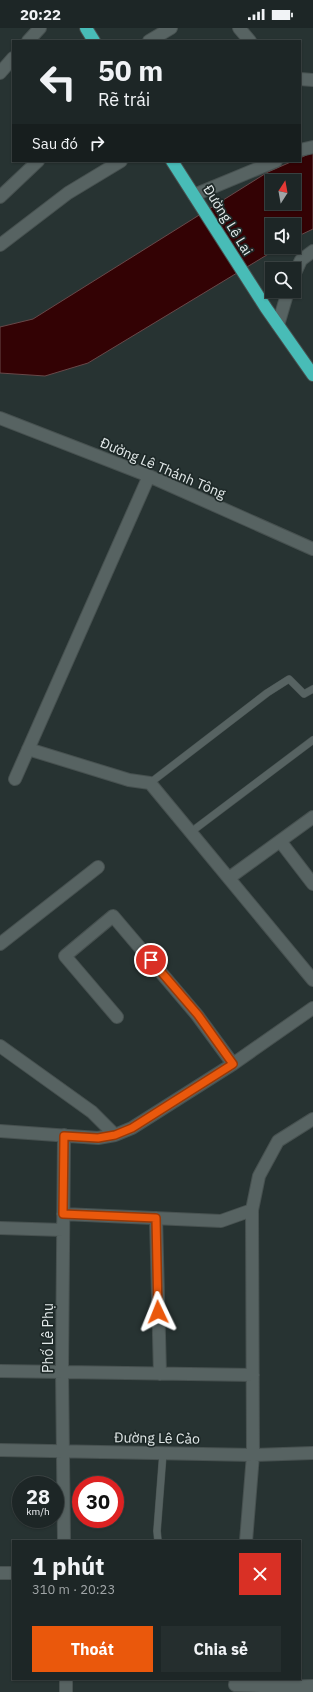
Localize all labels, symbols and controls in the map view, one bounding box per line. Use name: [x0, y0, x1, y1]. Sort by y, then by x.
text: 20:22: [20, 5, 61, 24]
text: 50 m: [98, 52, 163, 89]
icon: left: [32, 56, 84, 108]
text: Rẽ trái: [98, 88, 150, 111]
icon: right: [86, 132, 108, 154]
text: Sau đó: [32, 134, 78, 153]
north arrow: [265, 174, 301, 210]
map controls: [265, 174, 301, 298]
street label: Đường Lê Lai: [199, 181, 257, 259]
button: sound: [265, 218, 301, 254]
button: search: [265, 262, 301, 298]
street label: Đường Lê Thánh Tông: [98, 433, 229, 503]
pin: [134, 943, 168, 977]
icon: arrive: [140, 949, 162, 971]
position arrow: [137, 1291, 179, 1333]
street label: Phố Lê Phụ: [39, 1303, 57, 1373]
street label: Đường Lê Cảo: [114, 1428, 200, 1448]
speed limit sign: 30: [72, 1476, 124, 1528]
text: 28: [26, 1483, 50, 1510]
text: km/h: [26, 1505, 50, 1518]
text: 1 phút: [32, 1550, 104, 1582]
button: close: [239, 1553, 281, 1595]
text: 310 m · 20:23: [32, 1581, 115, 1598]
button: Thoát: [32, 1626, 153, 1672]
button: Chia sẻ: [161, 1626, 281, 1672]

